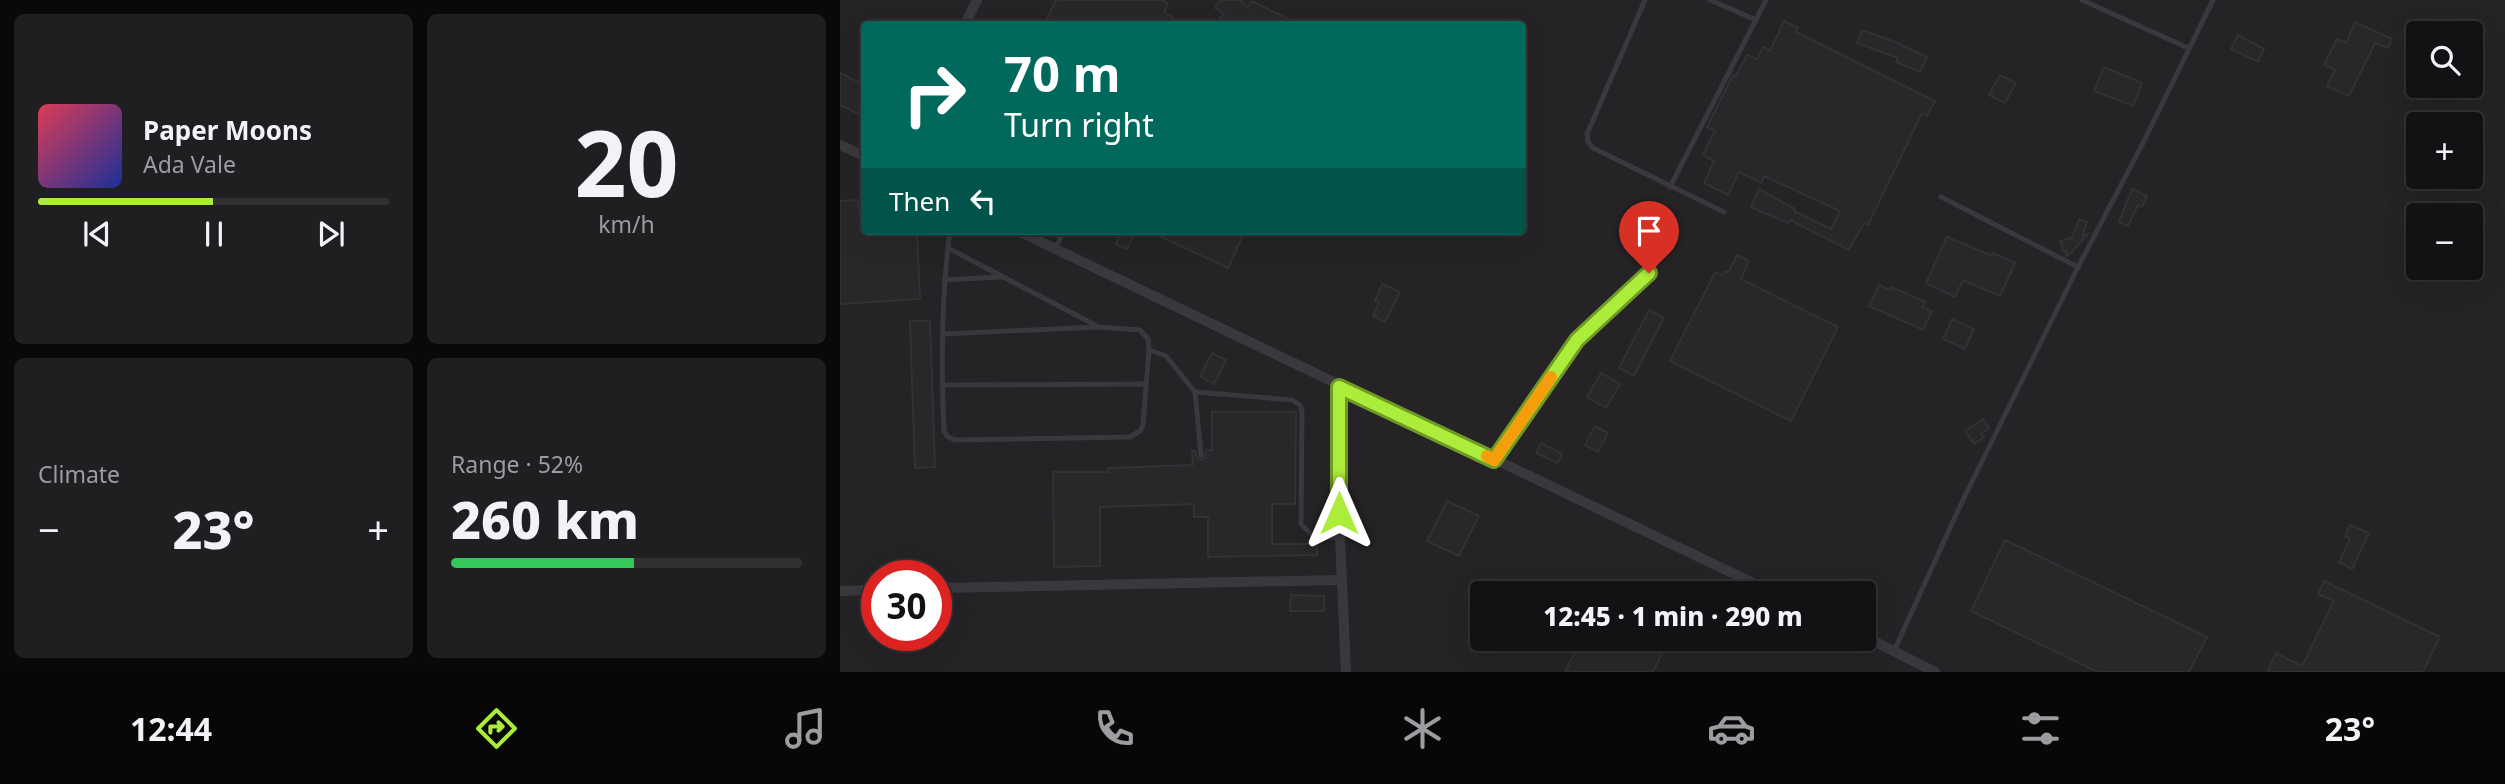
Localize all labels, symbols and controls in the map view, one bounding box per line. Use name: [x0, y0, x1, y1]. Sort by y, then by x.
map controls: [2406, 21, 2483, 280]
button: search: [2406, 21, 2483, 98]
text: 70 m: [1004, 40, 1121, 106]
icon: right: [889, 49, 980, 140]
text: 20: [574, 100, 679, 224]
text: Turn right: [1004, 103, 1154, 146]
text: Paper Moons: [143, 112, 312, 148]
button: +: [2406, 112, 2483, 189]
text: Ada Vale: [143, 148, 236, 180]
icon: left: [964, 182, 1002, 220]
text: Then: [889, 183, 950, 219]
pin: [1619, 201, 1679, 273]
button: −: [2406, 203, 2483, 280]
text: km/h: [598, 208, 655, 240]
icon: arrive: [1630, 212, 1668, 250]
icon: previous: [78, 215, 116, 253]
icon: pause: [195, 215, 233, 253]
icon: next: [312, 215, 350, 253]
text: Range · 52%: [451, 448, 583, 480]
text: Climate: [38, 458, 120, 490]
position arrow: [1302, 476, 1376, 550]
text: 260 km: [451, 483, 639, 554]
text: 23°: [172, 493, 255, 564]
text: −: [38, 503, 60, 555]
text: +: [367, 503, 389, 555]
speed limit sign: 30: [861, 560, 952, 651]
text: 12:45 · 1 min · 290 m: [1543, 598, 1803, 634]
icon: directions: [472, 704, 521, 753]
icon: music: [781, 704, 830, 753]
icon: phone: [1090, 704, 1139, 753]
icon: climate: [1398, 704, 1447, 753]
icon: car: [1707, 704, 1756, 753]
icon: filters: [2016, 704, 2065, 753]
text: 12:44: [130, 707, 212, 750]
text: 23°: [2325, 707, 2375, 750]

